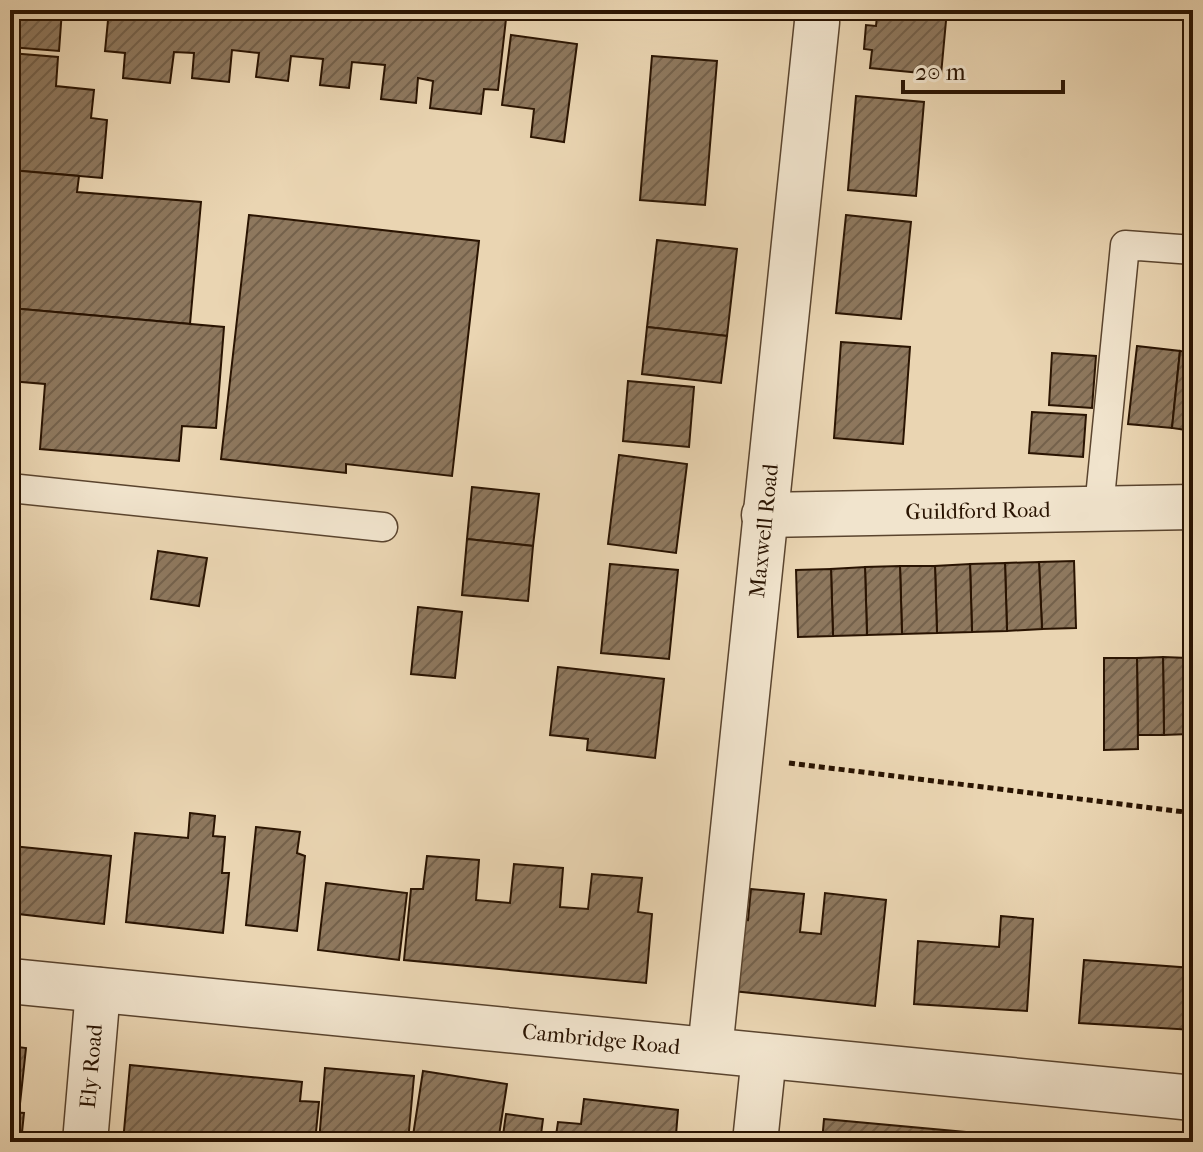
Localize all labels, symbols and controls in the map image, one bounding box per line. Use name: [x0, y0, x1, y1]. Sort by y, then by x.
scale bar: [903, 44, 1063, 94]
text: 20 m: [915, 58, 966, 86]
street label: Maxwell Road: [744, 462, 784, 599]
street label: Guildford Road: [905, 497, 1052, 525]
street label: Cambridge Road: [521, 1019, 682, 1060]
street label: Ely Road: [75, 1022, 108, 1110]

